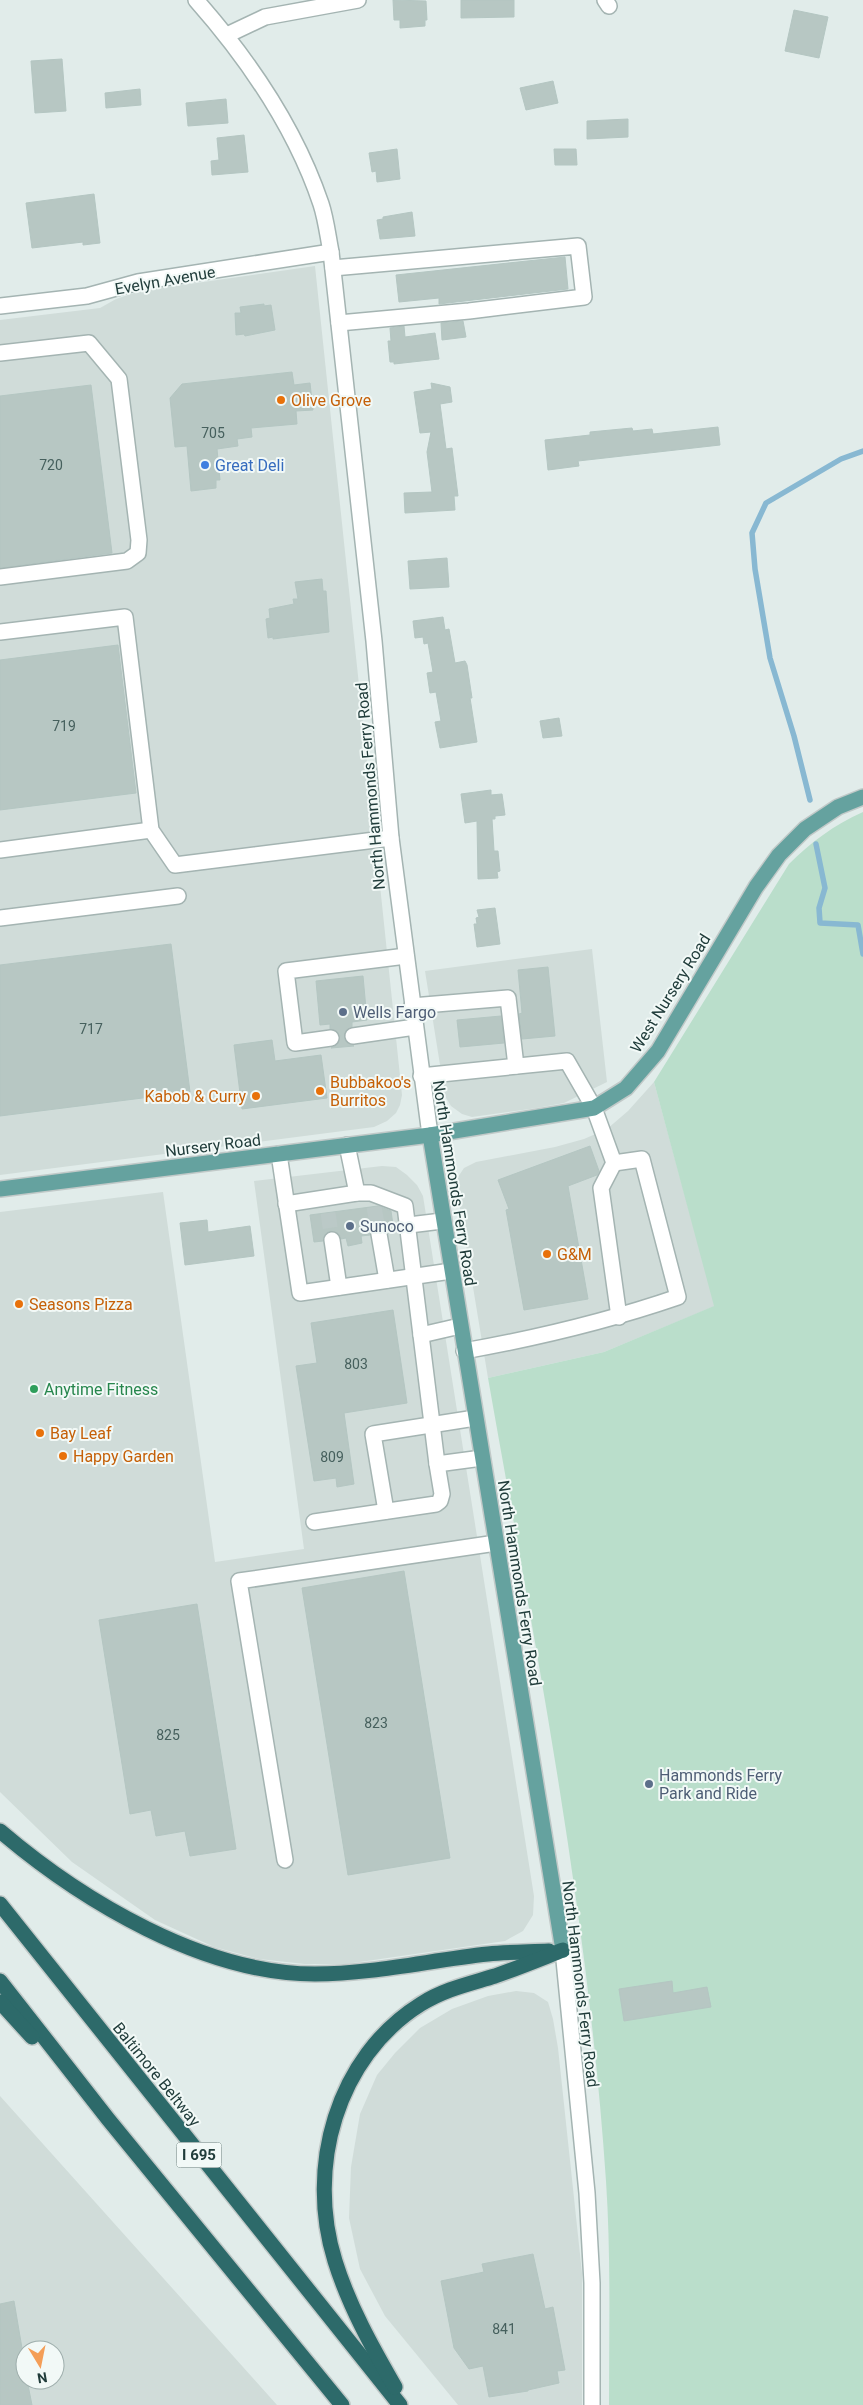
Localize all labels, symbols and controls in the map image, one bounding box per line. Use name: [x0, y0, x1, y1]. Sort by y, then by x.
street label: Evelyn Avenue: [113, 262, 217, 299]
place label: Olive Grove: [291, 391, 371, 410]
marker: Olive Grove: [275, 394, 287, 406]
house number: 705: [201, 425, 225, 441]
place label: Great Deli: [215, 456, 284, 475]
house number: 720: [39, 457, 63, 473]
marker: Great Deli: [199, 459, 211, 471]
street label: North Hammonds Ferry Road: [352, 681, 389, 890]
house number: 719: [52, 718, 76, 734]
street label: West Nursery Road: [626, 931, 715, 1056]
place label: Wells Fargo: [353, 1003, 436, 1022]
marker: Wells Fargo: [337, 1006, 349, 1018]
house number: 717: [79, 1021, 103, 1037]
place label: Bubbakoo's Burritos: [330, 1073, 411, 1110]
street label: North Hammonds Ferry Road: [429, 1079, 480, 1287]
marker: Bubbakoo's Burritos: [314, 1085, 326, 1097]
place label: Kabob & Curry: [144, 1087, 246, 1106]
marker: Kabob & Curry: [250, 1090, 262, 1102]
street label: Nursery Road: [164, 1130, 262, 1161]
place label: Sunoco: [360, 1217, 414, 1236]
marker: Sunoco: [344, 1220, 356, 1232]
place label: G&M: [557, 1245, 592, 1264]
marker: G&M: [541, 1248, 553, 1260]
place label: Seasons Pizza: [29, 1295, 133, 1314]
marker: Seasons Pizza: [13, 1298, 25, 1310]
house number: 803: [344, 1356, 368, 1372]
place label: Anytime Fitness: [44, 1380, 158, 1399]
marker: Anytime Fitness: [28, 1383, 40, 1395]
place label: Bay Leaf: [50, 1424, 112, 1443]
marker: Bay Leaf: [34, 1427, 46, 1439]
place label: Happy Garden: [73, 1447, 174, 1466]
house number: 809: [320, 1449, 344, 1465]
marker: Happy Garden: [57, 1450, 69, 1462]
street label: North Hammonds Ferry Road: [494, 1479, 545, 1687]
house number: 823: [364, 1715, 388, 1731]
house number: 825: [156, 1727, 180, 1743]
place label: Hammonds Ferry Park and Ride: [659, 1766, 783, 1803]
marker: Hammonds Ferry Park and Ride: [643, 1778, 655, 1790]
street label: North Hammonds Ferry Road: [558, 1880, 603, 2089]
street label: Baltimore Beltway: [109, 2018, 205, 2130]
road number: I 695: [176, 2142, 222, 2168]
house number: 841: [492, 2321, 516, 2337]
north arrow: [15, 2340, 65, 2390]
text: N: [36, 2369, 49, 2387]

